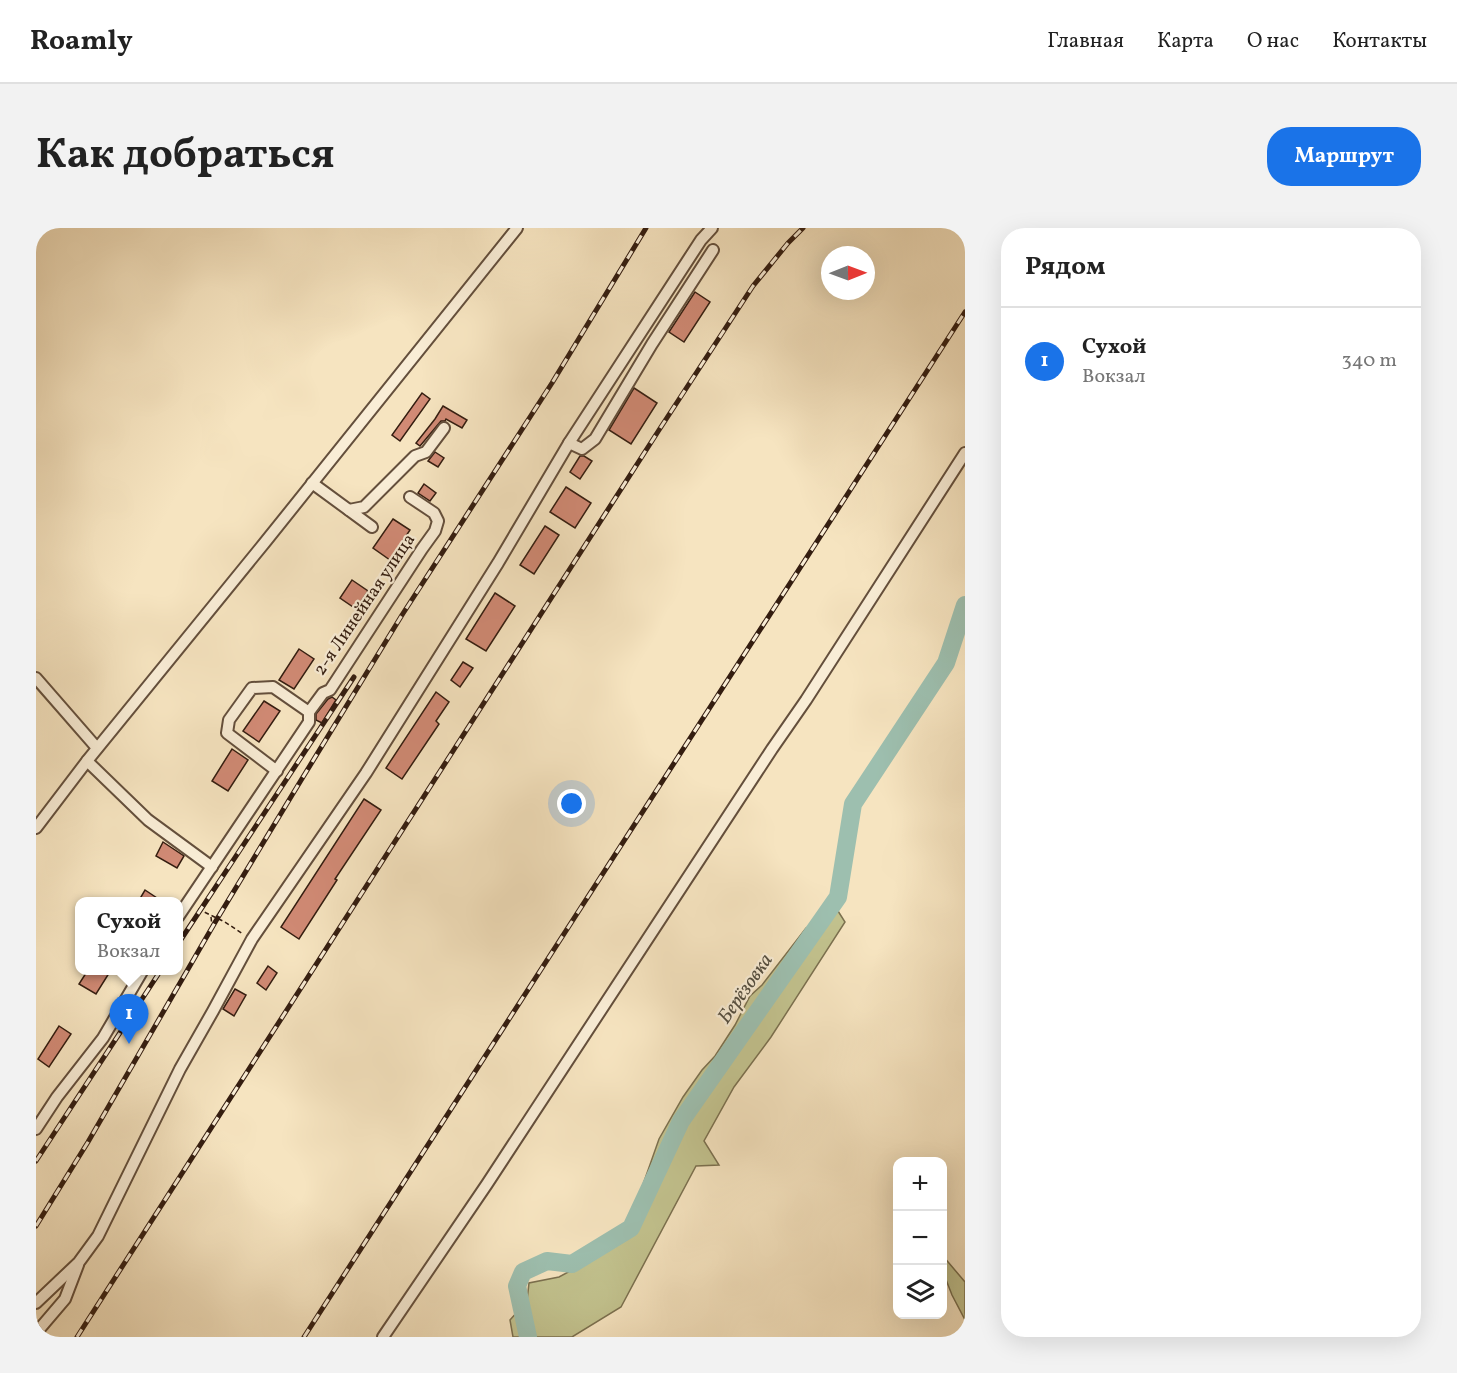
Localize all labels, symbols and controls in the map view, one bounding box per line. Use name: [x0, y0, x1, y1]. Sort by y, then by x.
text: Roamly: [30, 22, 133, 61]
text: Главная: [1047, 27, 1124, 56]
text: Карта: [1157, 27, 1214, 56]
text: О нас: [1247, 27, 1299, 56]
text: Контакты: [1332, 27, 1427, 56]
text: Как добраться: [36, 127, 335, 186]
button: Маршрут: [1267, 127, 1421, 186]
north arrow: [821, 246, 875, 300]
text: Рядом: [1025, 249, 1105, 285]
text: Сухой: [1082, 332, 1146, 363]
text: 1: [1040, 347, 1049, 375]
text: 340 m: [1341, 347, 1397, 375]
text: Вокзал: [1082, 363, 1145, 391]
street label: 2-я Линейная улица: [308, 529, 422, 681]
your location: [557, 789, 586, 818]
popup: [75, 897, 183, 975]
text: Сухой: [97, 907, 161, 938]
text: Вокзал: [97, 938, 160, 966]
water label: Берёзовка: [712, 948, 780, 1030]
pin: 1: [110, 994, 148, 1044]
map controls: [893, 1157, 947, 1319]
button: +: [893, 1157, 947, 1211]
button: −: [893, 1211, 947, 1265]
button: layers: [893, 1265, 947, 1319]

